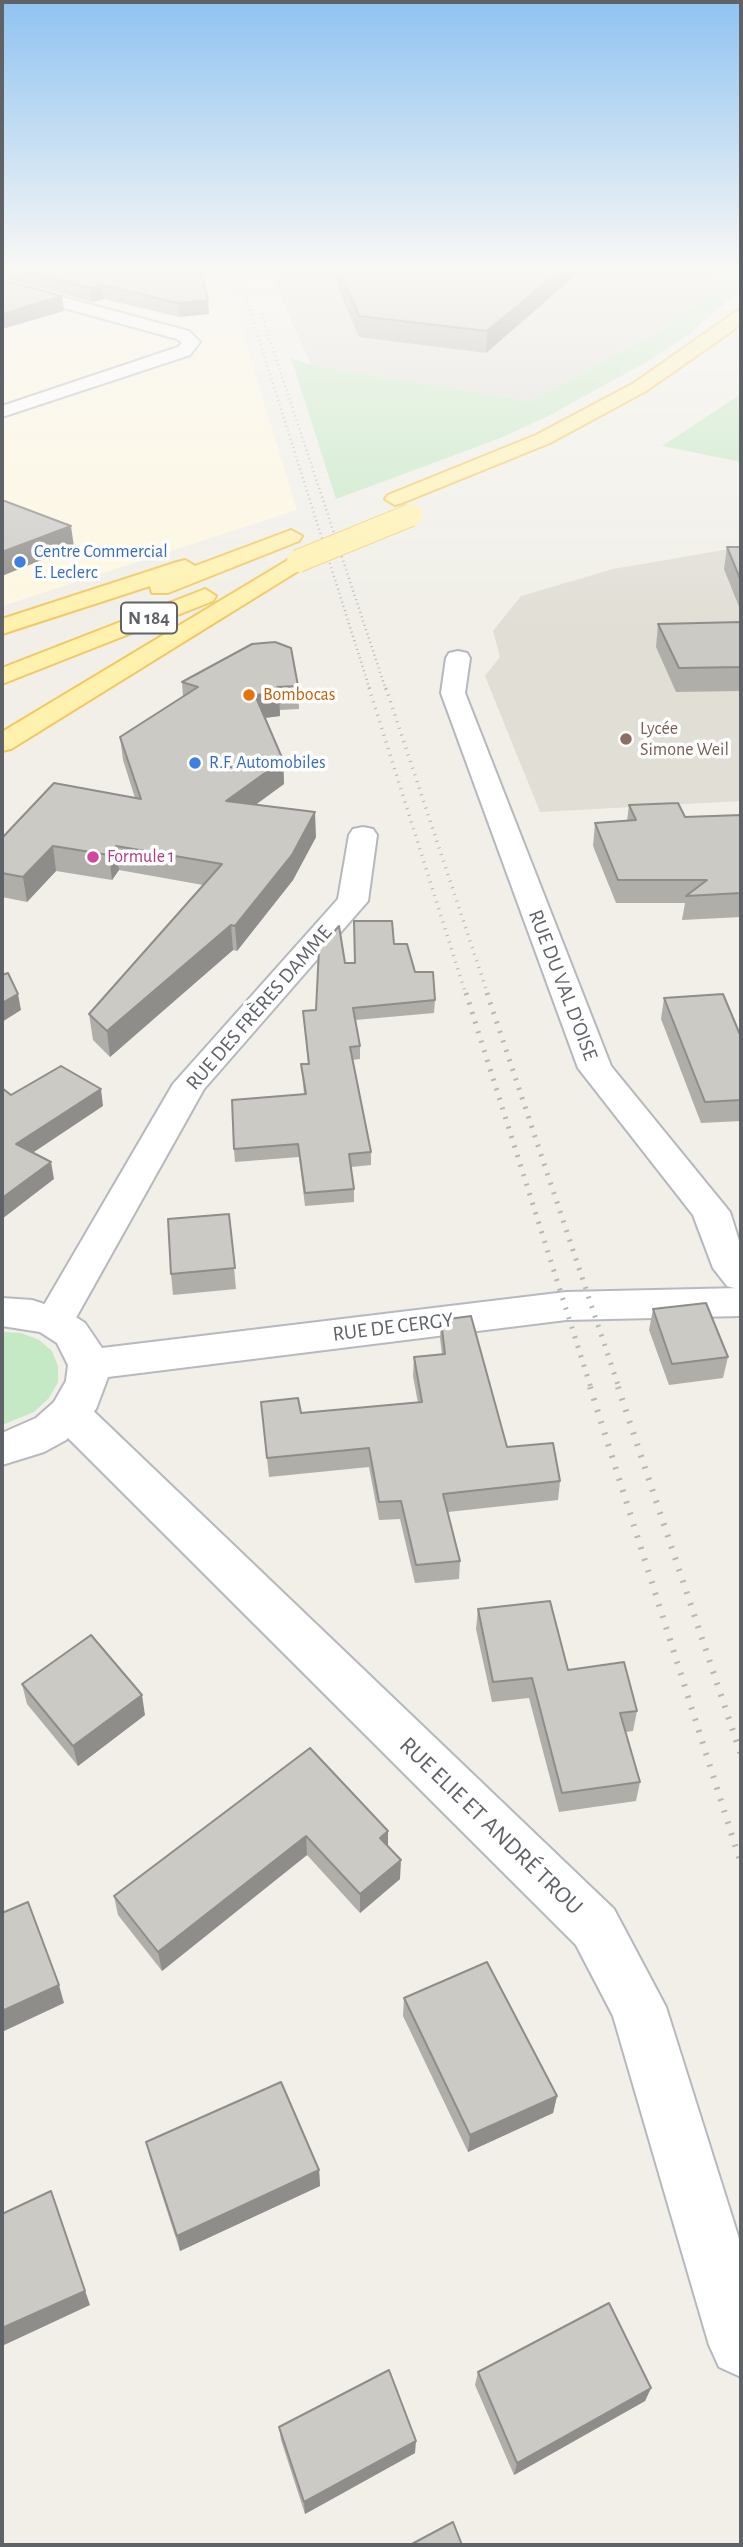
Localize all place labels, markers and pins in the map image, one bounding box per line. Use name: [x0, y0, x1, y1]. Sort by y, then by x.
place label: Centre Commercial E. Leclerc: [34, 541, 168, 584]
marker: Centre Commercial E. Leclerc: [12, 554, 28, 570]
place label: Bombocas: [263, 684, 335, 706]
marker: Bombocas: [241, 687, 257, 703]
place label: Lycée Simone Weil: [640, 718, 729, 760]
marker: Lycée Simone Weil: [618, 731, 634, 747]
place label: R.F. Automobiles: [209, 752, 326, 774]
marker: R.F. Automobiles: [187, 755, 203, 771]
place label: Formule 1: [107, 846, 174, 868]
marker: Formule 1: [85, 849, 101, 865]

